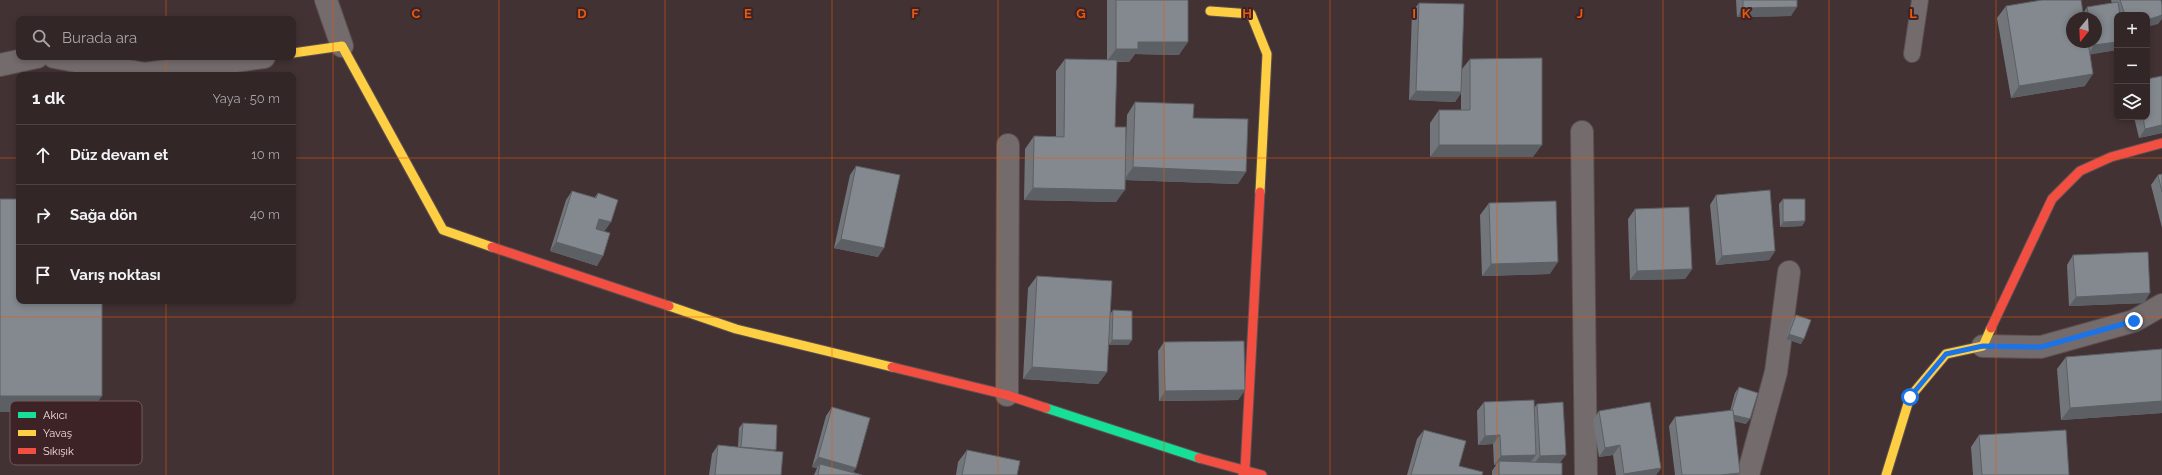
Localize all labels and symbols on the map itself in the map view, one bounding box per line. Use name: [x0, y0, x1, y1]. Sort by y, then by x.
text: C: [412, 6, 421, 21]
text: D: [577, 6, 587, 21]
text: E: [744, 6, 752, 21]
text: F: [911, 6, 919, 21]
text: G: [1076, 6, 1086, 21]
text: H: [1242, 6, 1252, 21]
text: I: [1412, 6, 1416, 21]
text: J: [1577, 6, 1583, 21]
text: K: [1742, 6, 1751, 21]
text: L: [1909, 6, 1917, 21]
north arrow: [2066, 12, 2102, 48]
route end: [2125, 312, 2143, 330]
route start: [1901, 388, 1919, 406]
legend: [10, 401, 142, 465]
text: Akıcı: [43, 409, 67, 422]
text: Yavaş: [43, 427, 72, 440]
text: Sıkışık: [43, 445, 74, 458]

